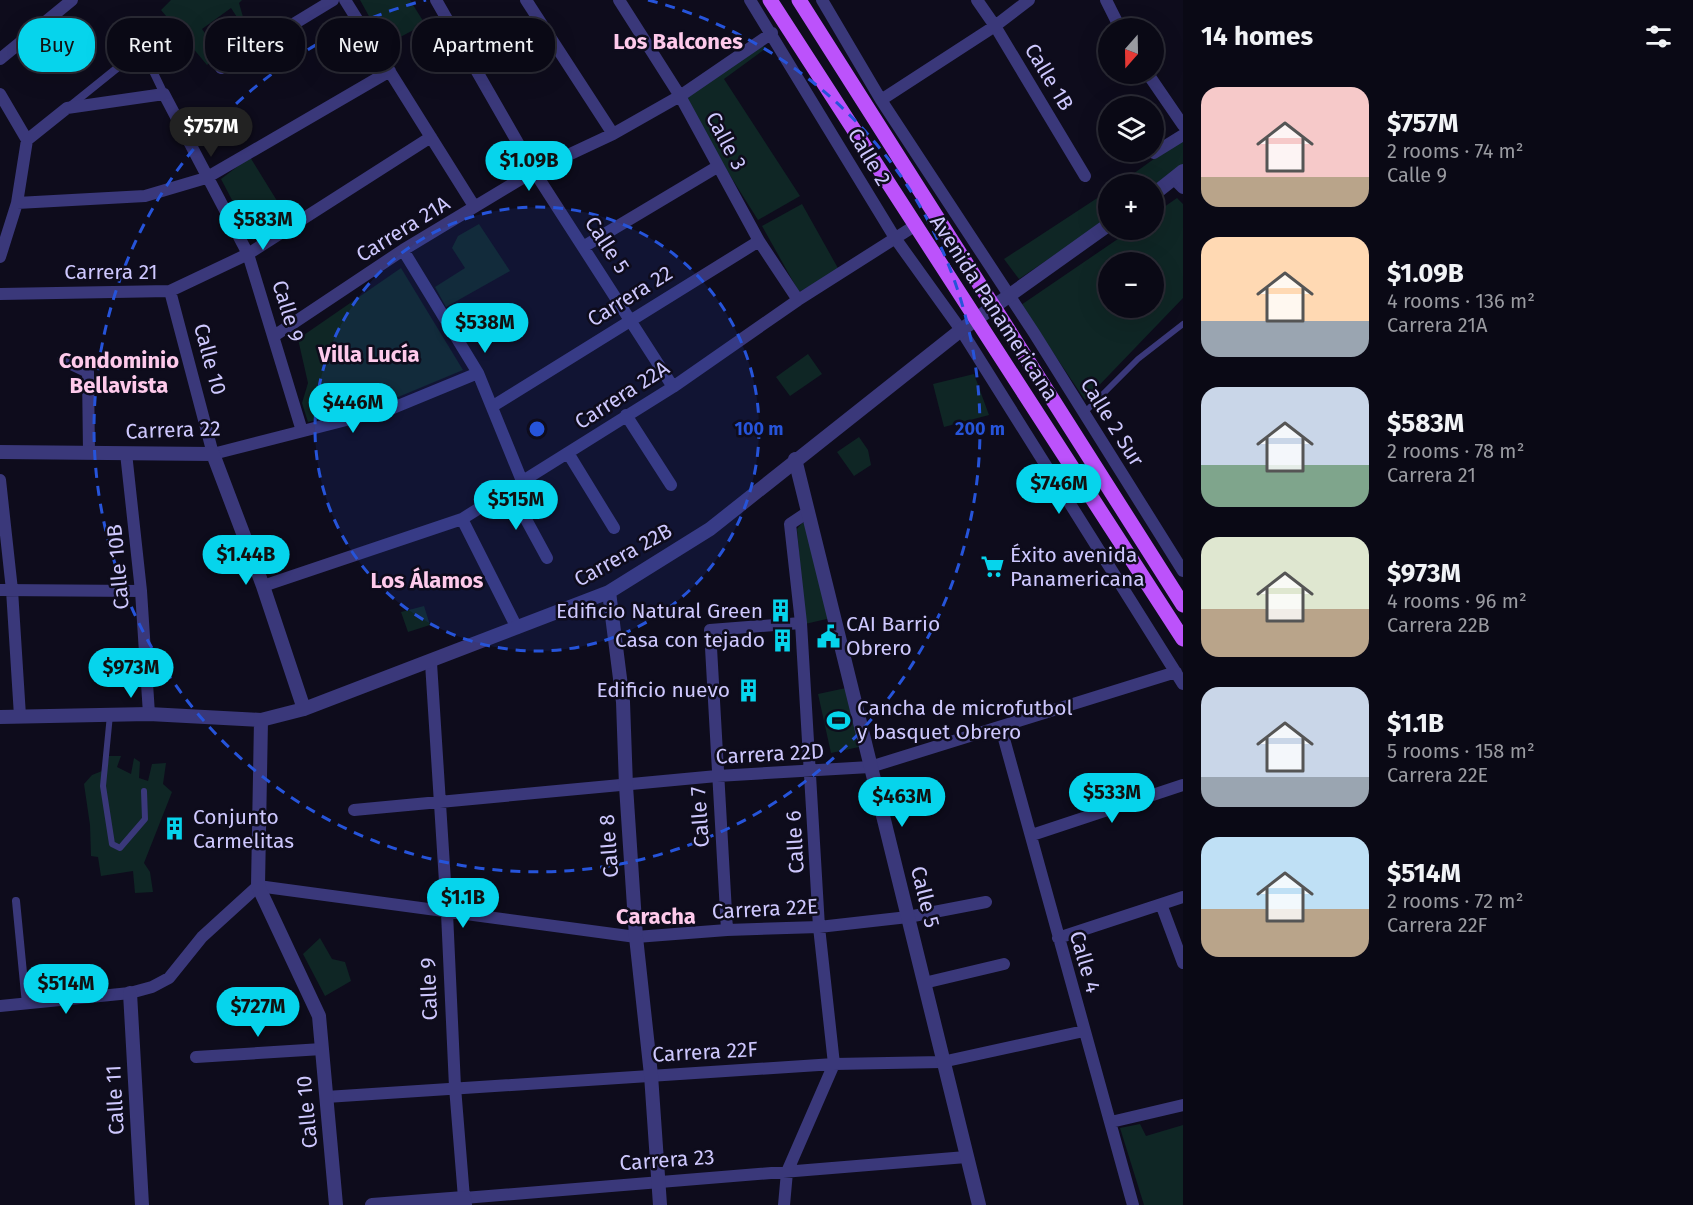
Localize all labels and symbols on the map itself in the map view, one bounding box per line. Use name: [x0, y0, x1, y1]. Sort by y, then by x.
north arrow: [1098, 18, 1164, 84]
district label: Los Balcones: [613, 28, 743, 55]
street label: Calle 1B: [1019, 39, 1079, 115]
pin: $757M: [169, 107, 253, 158]
street label: Calle 3: [700, 107, 752, 175]
street label: Calle 2: [842, 124, 896, 190]
pin: $1.09B: [480, 141, 578, 192]
street label: Carrera 21A: [351, 190, 455, 268]
pin: $583M: [221, 200, 305, 251]
street label: Avenida Panamericana: [924, 210, 1064, 406]
street label: Calle 5: [579, 212, 635, 278]
street label: Carrera 21: [64, 259, 158, 285]
street label: Carrera 22: [583, 260, 677, 332]
street label: Calle 9: [266, 277, 310, 345]
pin: $538M: [443, 303, 527, 354]
street label: Calle 10: [188, 320, 232, 398]
district label: Villa Lucía: [317, 341, 420, 368]
district label: Condominio Bellavista: [59, 347, 179, 399]
street label: Carrera 22A: [570, 355, 674, 435]
street label: Calle 2 Sur: [1075, 373, 1149, 471]
pin: $446M: [311, 383, 395, 434]
street label: Carrera 22: [125, 415, 221, 445]
text: 100 m: [735, 418, 783, 440]
text: 200 m: [955, 418, 1005, 440]
centre of rings: [527, 419, 547, 439]
pin: $746M: [1017, 464, 1101, 515]
pin: $515M: [474, 480, 558, 531]
street label: Carrera 22B: [570, 517, 676, 593]
street label: Calle 10B: [101, 523, 135, 611]
pin: $1.44B: [197, 535, 295, 586]
place label: Éxito avenida Panamericana: [1010, 542, 1145, 592]
supermarket icon: Éxito avenida Panamericana: [979, 554, 1005, 580]
district label: Los Álamos: [371, 567, 484, 594]
place label: Edificio Natural Green: [556, 598, 763, 624]
building icon: Edificio Natural Green: [768, 598, 794, 624]
place label: CAI Barrio Obrero: [846, 611, 940, 661]
public building icon: CAI Barrio Obrero: [815, 623, 841, 649]
place label: Casa con tejado: [615, 627, 765, 653]
building icon: Casa con tejado: [770, 627, 796, 653]
pin: $973M: [89, 648, 173, 699]
place label: Edificio nuevo: [596, 677, 730, 703]
building icon: Edificio nuevo: [735, 677, 761, 703]
place label: Cancha de microfutbol y basquet Obrero: [857, 695, 1073, 745]
sports icon: Cancha de microfutbol y basquet Obrero: [826, 707, 852, 733]
street label: Carrera 22D: [715, 738, 825, 770]
pin: $533M: [1070, 773, 1154, 824]
pin: $463M: [860, 777, 944, 828]
street label: Calle 7: [685, 786, 715, 848]
place label: Conjunto Carmelitas: [193, 804, 294, 854]
street label: Calle 6: [780, 810, 810, 874]
street label: Calle 8: [594, 813, 624, 879]
building icon: Conjunto Carmelitas: [162, 816, 188, 842]
street label: Calle 5: [905, 864, 945, 930]
pin: $1.1B: [421, 878, 505, 929]
street label: Carrera 22E: [711, 893, 819, 925]
district label: Caracha: [616, 903, 696, 930]
street label: Calle 4: [1064, 928, 1106, 996]
street label: Calle 9: [415, 957, 443, 1021]
pin: $514M: [24, 964, 108, 1015]
pin: $727M: [216, 987, 300, 1038]
street label: Carrera 22F: [652, 1036, 758, 1068]
street label: Calle 11: [100, 1064, 130, 1136]
street label: Calle 10: [291, 1075, 323, 1149]
street label: Carrera 23: [619, 1144, 715, 1176]

